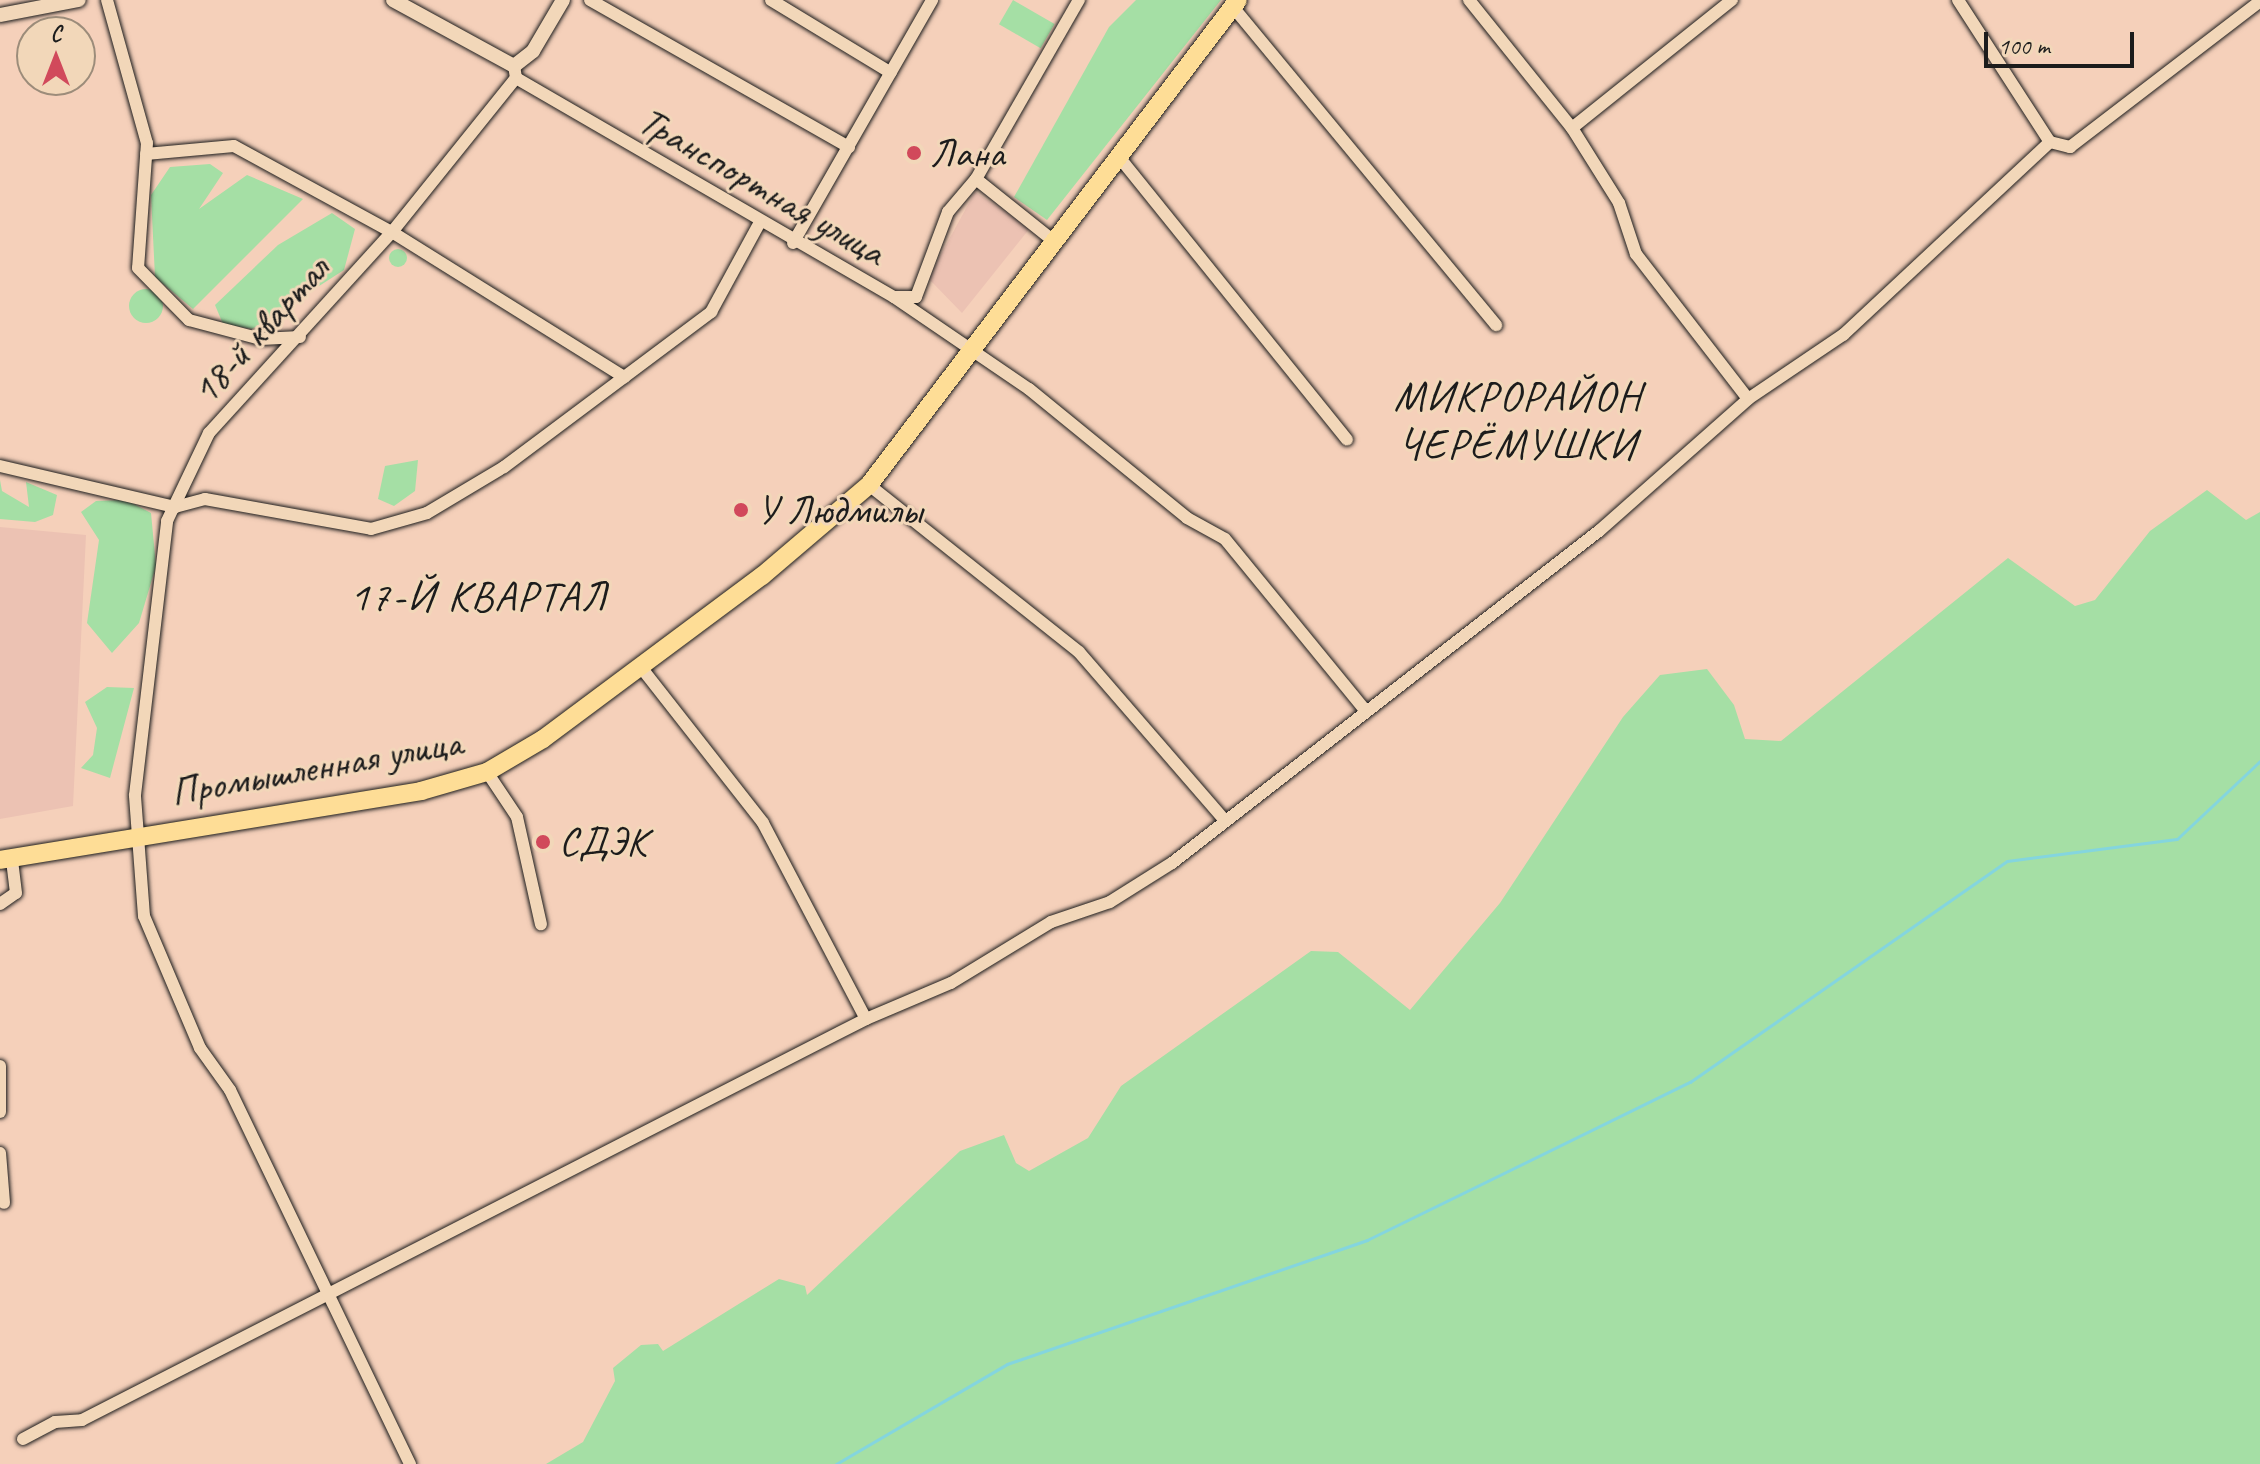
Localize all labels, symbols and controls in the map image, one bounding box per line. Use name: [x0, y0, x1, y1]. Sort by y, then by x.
north arrow: [16, 16, 96, 96]
scale bar: [1988, 16, 2138, 66]
text: С: [51, 20, 61, 48]
text: 100 m: [1998, 31, 2050, 61]
street label: Транспортная улица: [629, 95, 895, 277]
place label: Лана: [930, 129, 1004, 177]
marker: Лана: [905, 144, 923, 162]
street label: 18-й квартал: [181, 246, 339, 414]
district label: МИКРОРАЙОН ЧЕРЁМУШКИ: [1393, 372, 1643, 470]
place label: У Людмилы: [757, 486, 922, 534]
marker: У Людмилы: [732, 501, 750, 519]
district label: 17-Й КВАРТАЛ: [350, 572, 608, 622]
street label: Промышленная улица: [166, 718, 466, 816]
place label: СДЭК: [559, 818, 647, 866]
marker: СДЭК: [534, 833, 552, 851]

